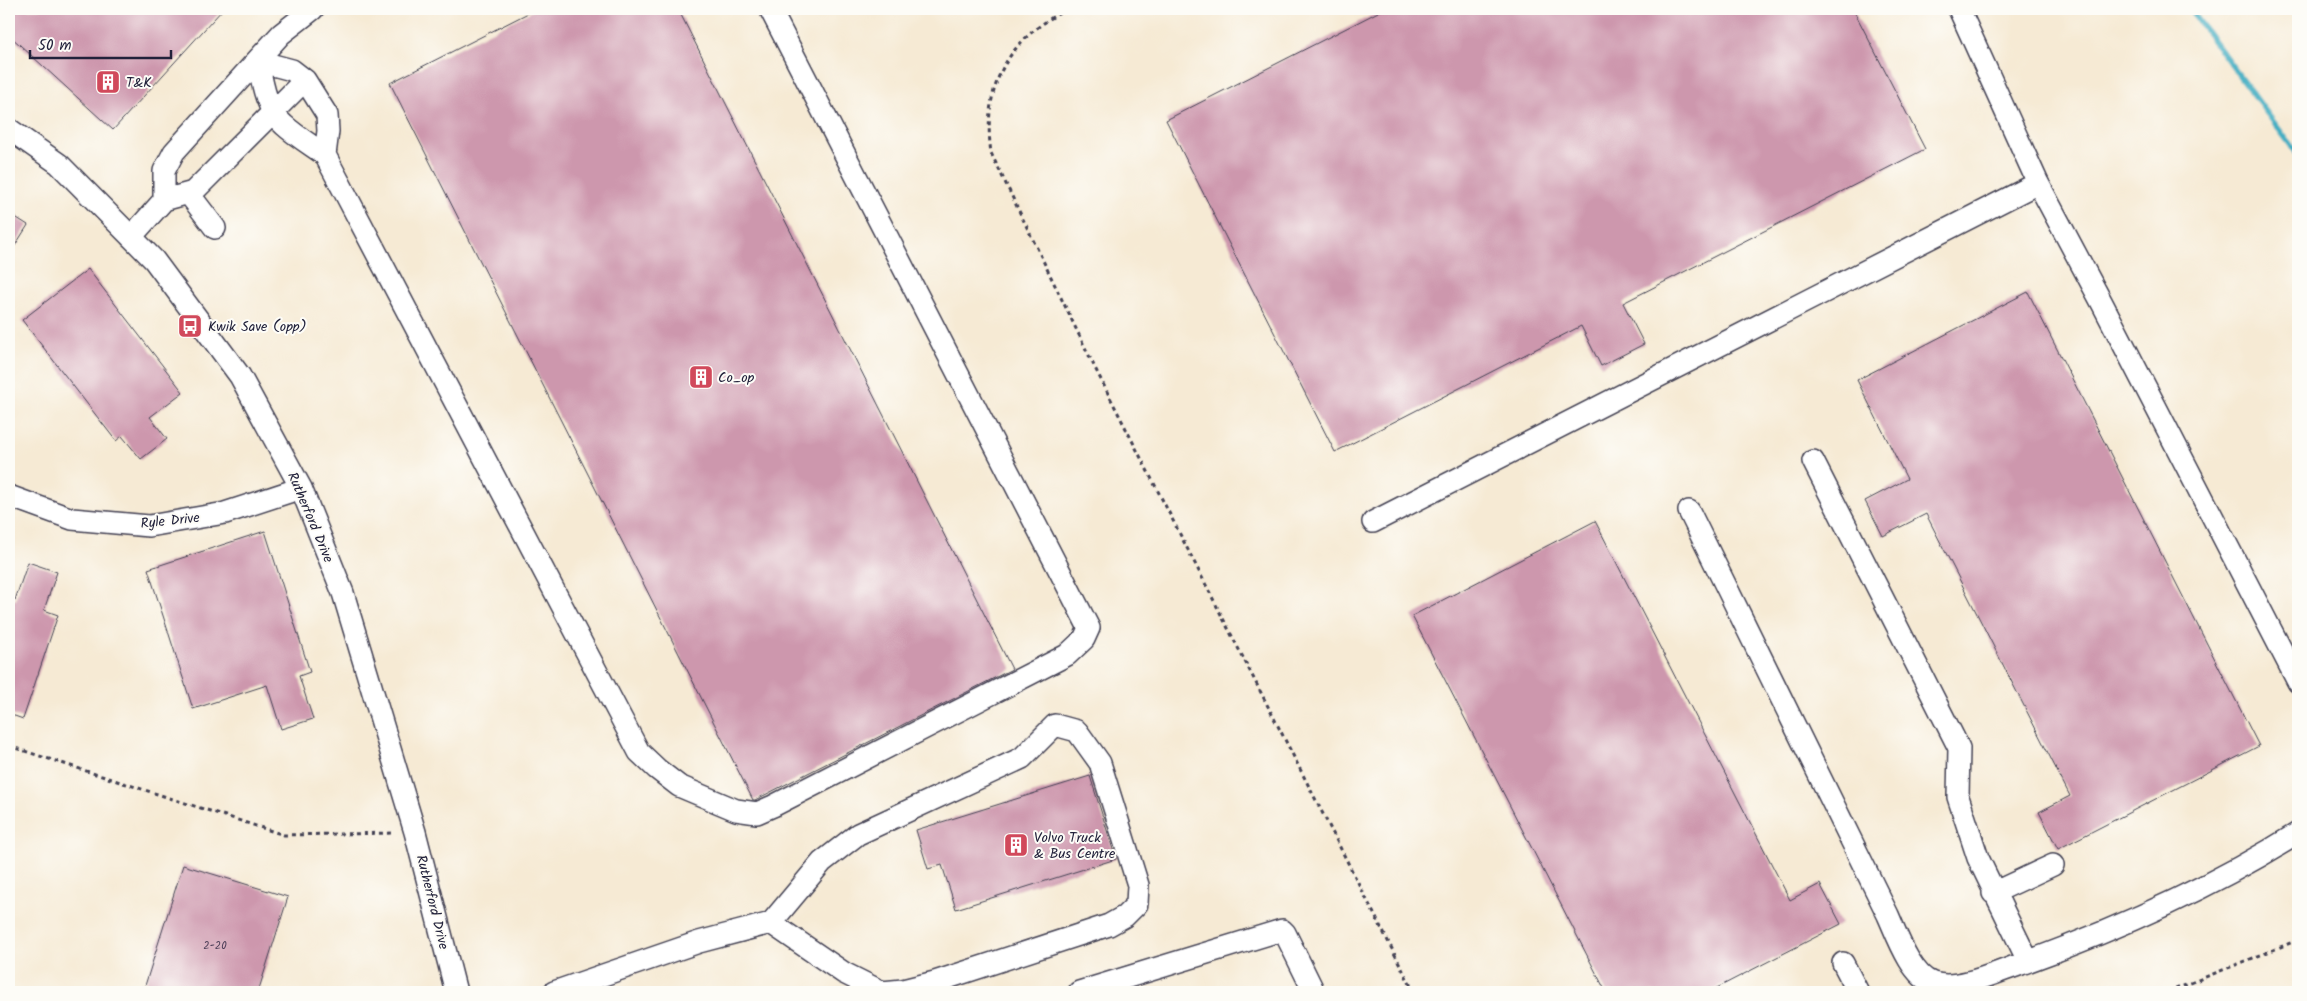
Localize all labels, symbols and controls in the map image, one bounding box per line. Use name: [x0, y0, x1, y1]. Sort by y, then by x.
scale bar: [30, 28, 171, 60]
text: 50 m: [38, 34, 72, 58]
building icon: T&K: [95, 69, 121, 95]
place label: T&K: [126, 72, 152, 94]
bus stop icon: Kwik Save (opp): [177, 313, 203, 339]
place label: Kwik Save (opp): [208, 316, 307, 338]
building icon: Co_op: [688, 364, 714, 390]
place label: Co_op: [718, 367, 755, 389]
street label: Rutherford Drive: [281, 469, 339, 567]
street label: Ryle Drive: [139, 507, 201, 535]
place label: Volvo Truck & Bus Centre: [1034, 827, 1116, 865]
building icon: Volvo Truck & Bus Centre: [1003, 832, 1029, 858]
street label: Rutherford Drive: [410, 853, 455, 953]
house number: 2-20: [203, 937, 227, 955]

